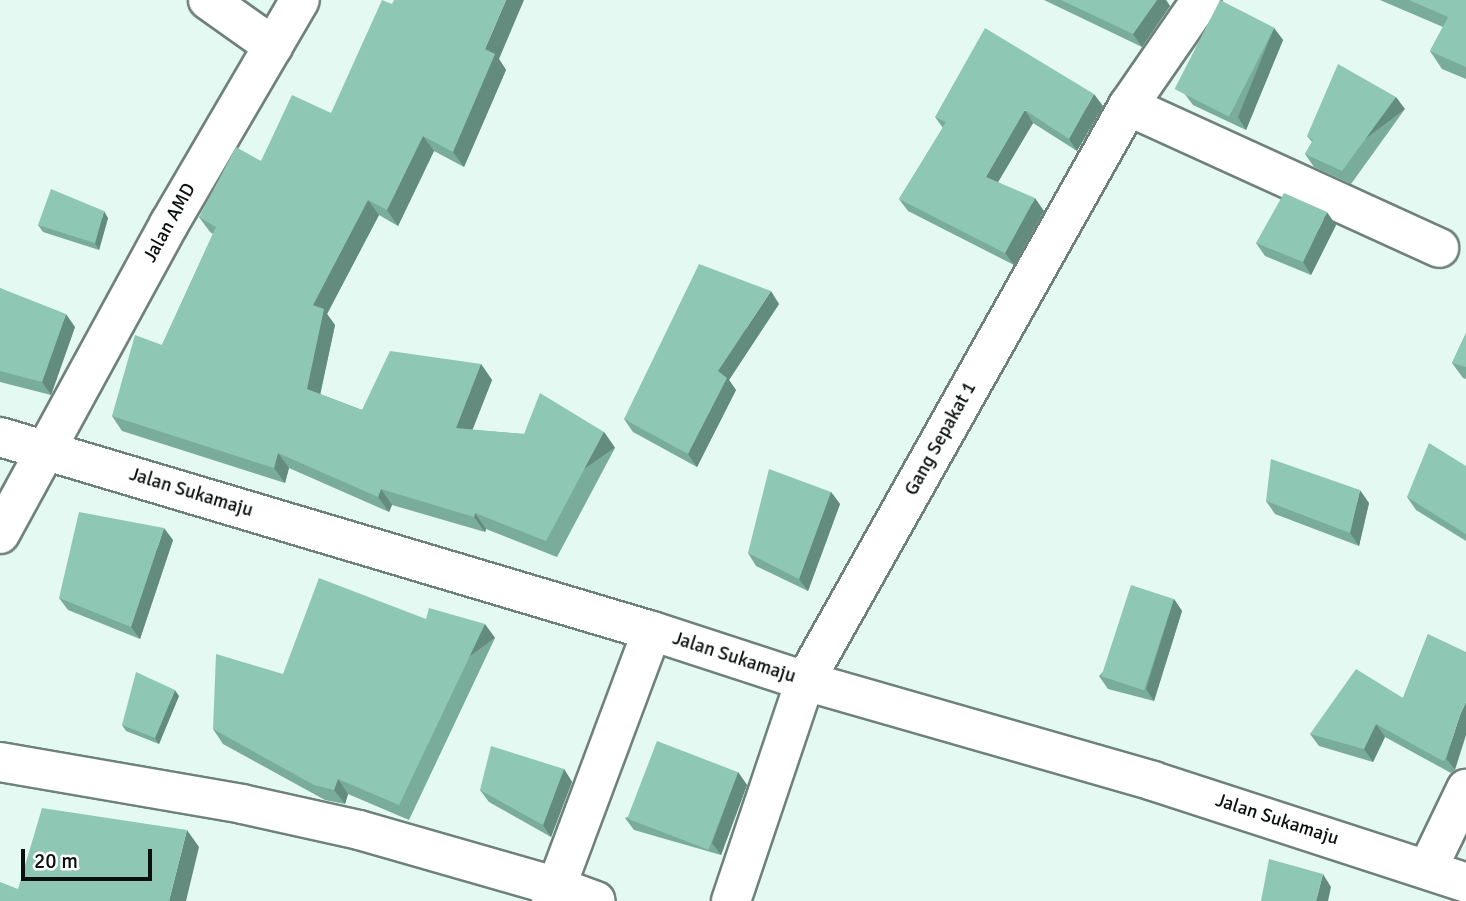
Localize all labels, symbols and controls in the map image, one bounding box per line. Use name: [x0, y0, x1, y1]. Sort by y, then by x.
street label: Jalan AMD: [139, 180, 201, 266]
street label: Gang Sepakat 1: [900, 378, 982, 500]
street label: Jalan Sukamaju: [126, 463, 256, 523]
street label: Jalan Sukamaju: [670, 627, 798, 689]
street label: Jalan Sukamaju: [1213, 789, 1341, 851]
scale bar: [24, 834, 156, 878]
text: 20 m: [34, 848, 78, 874]

